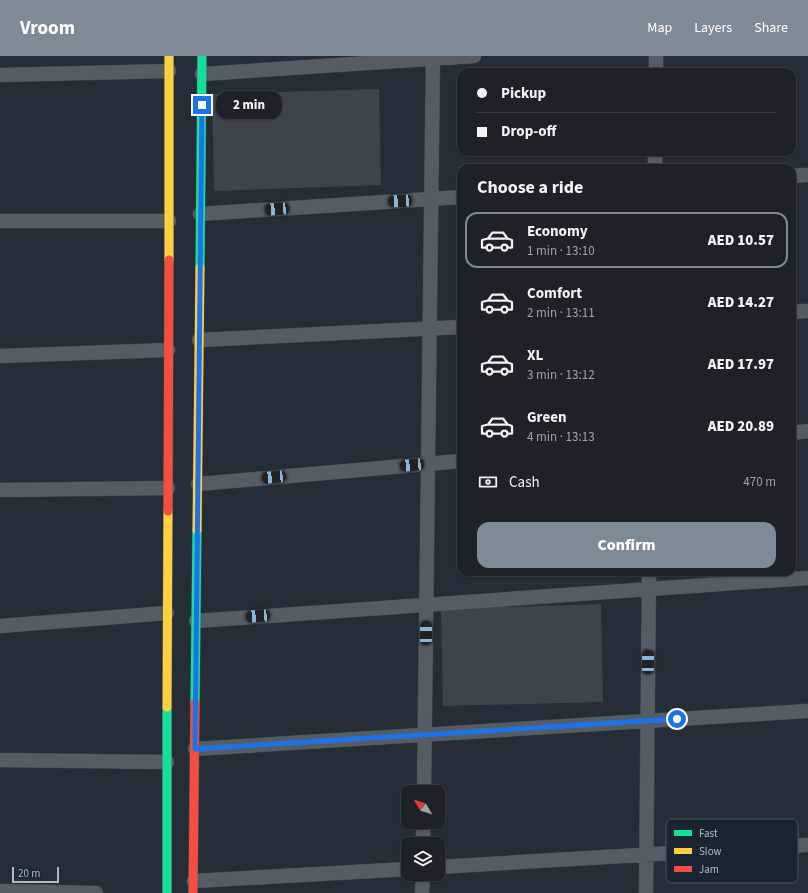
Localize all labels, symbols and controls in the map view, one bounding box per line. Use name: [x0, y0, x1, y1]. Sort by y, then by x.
text: Vroom: [20, 15, 75, 42]
text: Map: [647, 18, 672, 38]
text: Layers: [694, 18, 732, 38]
text: Share: [754, 18, 788, 38]
text: Pickup: [501, 83, 546, 104]
callout: 2 min: [216, 91, 282, 119]
route end: [193, 96, 211, 114]
text: 2 min: [233, 96, 265, 114]
text: Drop-off: [501, 121, 556, 142]
text: Choose a ride: [477, 175, 583, 200]
car: [388, 194, 412, 208]
car: [265, 202, 289, 216]
text: Economy: [527, 221, 588, 242]
icon: car: [479, 222, 515, 258]
text: AED 10.57: [708, 230, 774, 251]
text: 1 min · 13:10: [527, 242, 595, 260]
text: Comfort: [527, 283, 582, 304]
icon: car: [479, 284, 515, 320]
text: AED 14.27: [708, 292, 774, 313]
text: 2 min · 13:11: [527, 304, 595, 322]
text: XL: [527, 345, 543, 366]
icon: car: [479, 346, 515, 382]
text: AED 17.97: [708, 354, 774, 375]
text: 3 min · 13:12: [527, 366, 595, 384]
text: Green: [527, 407, 567, 428]
icon: car: [479, 408, 515, 444]
text: AED 20.89: [708, 416, 774, 437]
text: 4 min · 13:13: [527, 428, 595, 446]
car: [400, 458, 424, 472]
car: [262, 470, 286, 484]
icon: cash: [477, 471, 499, 493]
text: Cash: [509, 472, 540, 493]
text: 470 m: [743, 473, 776, 491]
button: Confirm: [477, 522, 776, 568]
car: [246, 609, 270, 623]
car: [420, 621, 432, 645]
car: [642, 650, 654, 674]
route start: [668, 710, 686, 728]
north arrow: [401, 785, 445, 829]
map controls: [401, 785, 445, 881]
legend: [666, 819, 798, 883]
text: Fast: [699, 826, 718, 841]
button: layers: [401, 837, 445, 881]
text: Slow: [699, 844, 722, 859]
text: Jam: [699, 862, 719, 877]
scale bar: [12, 865, 59, 884]
text: 20 m: [18, 866, 40, 881]

